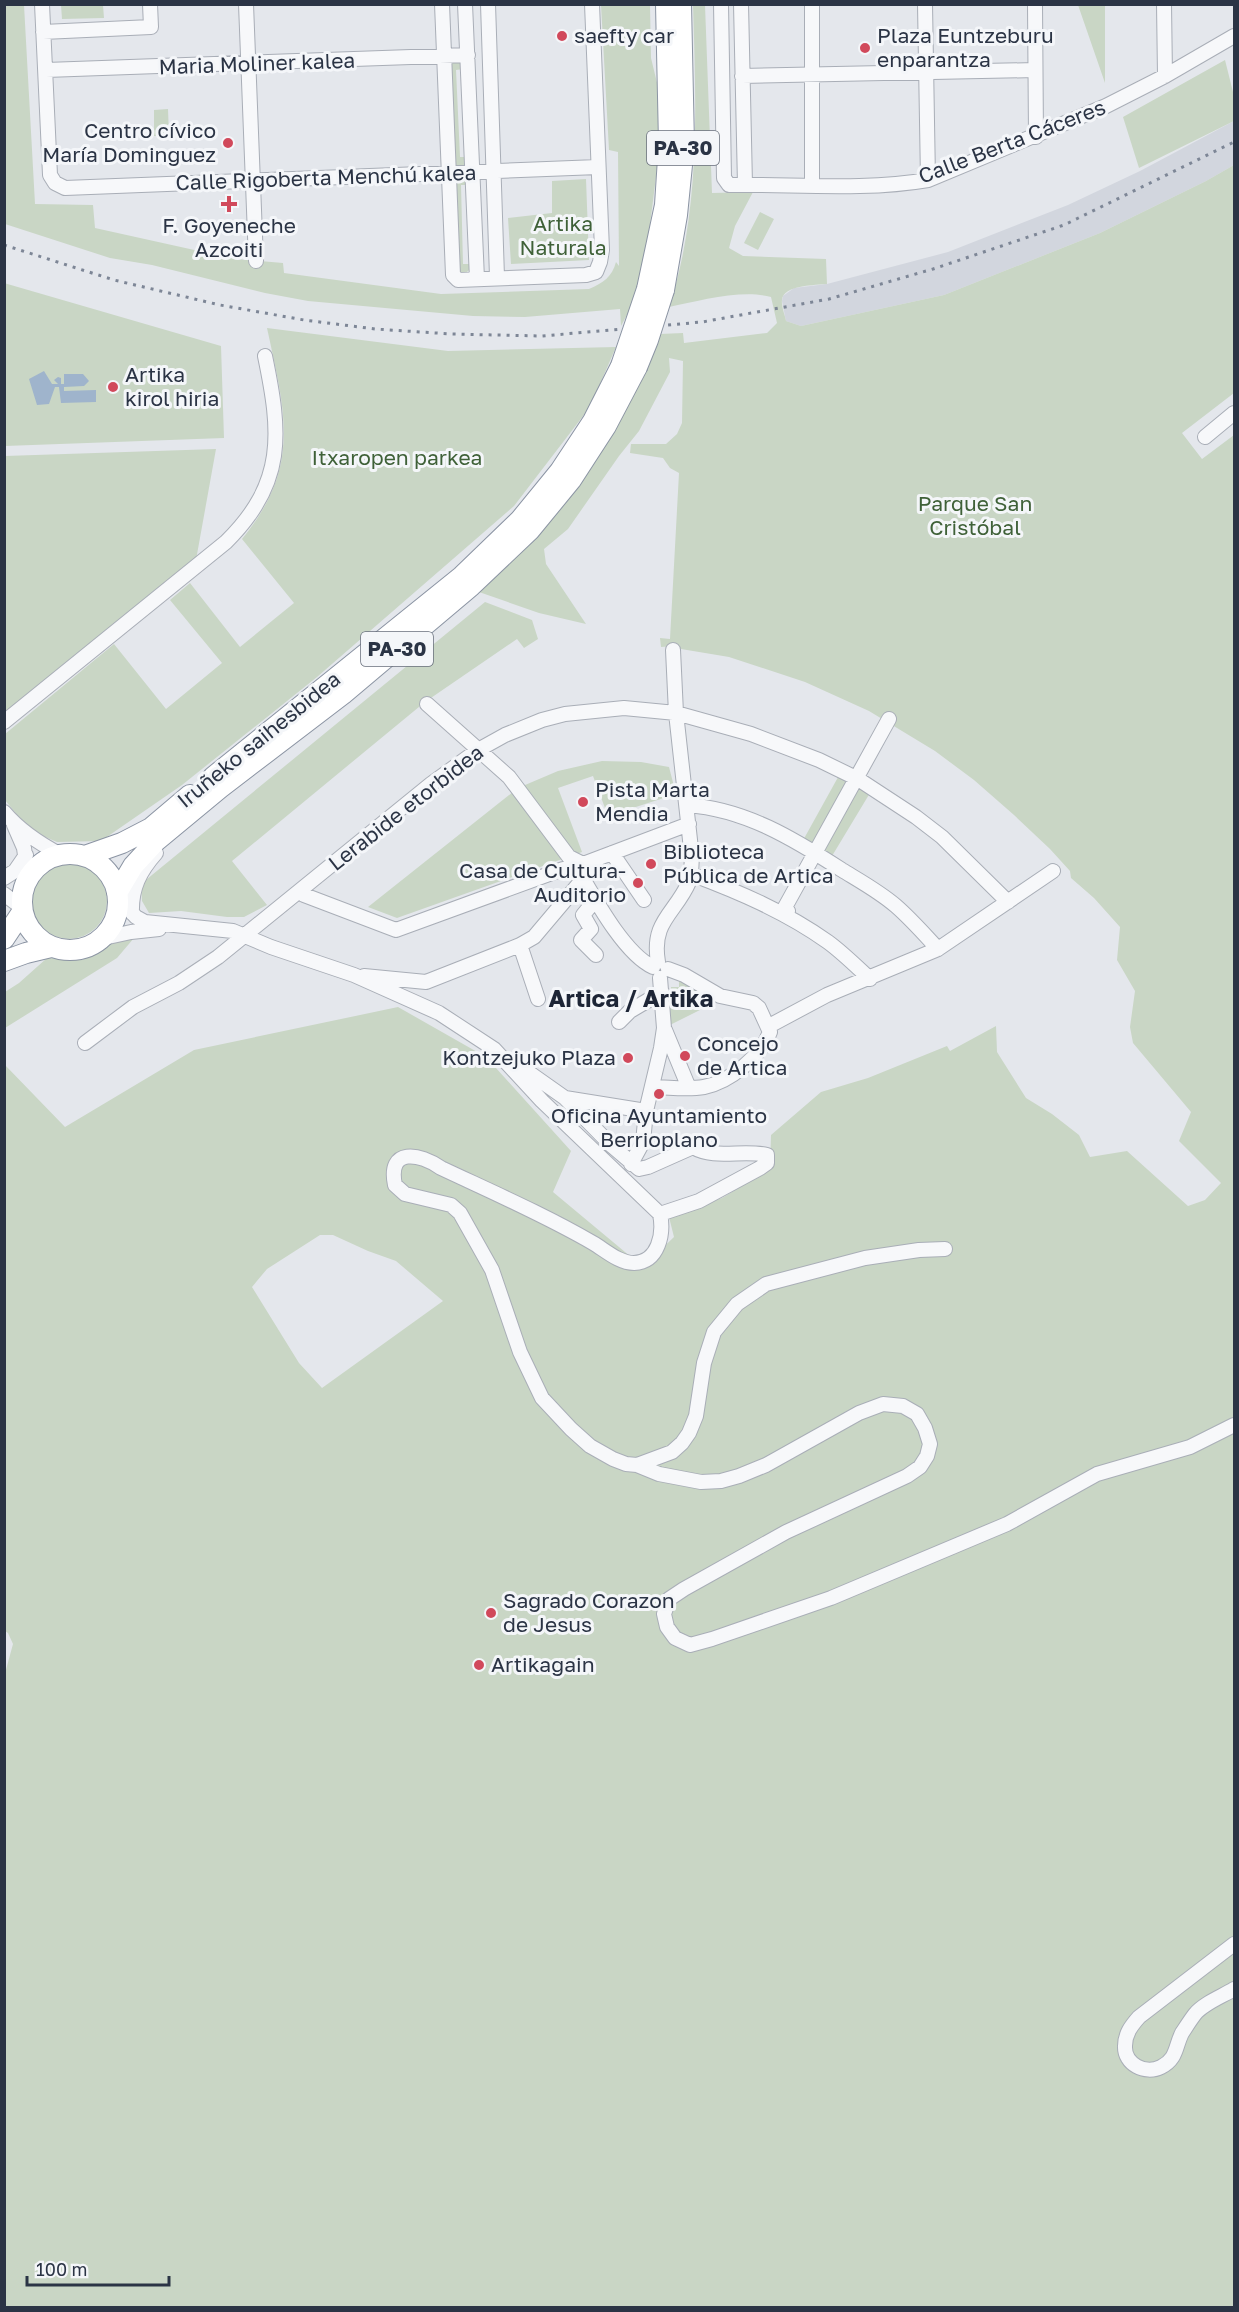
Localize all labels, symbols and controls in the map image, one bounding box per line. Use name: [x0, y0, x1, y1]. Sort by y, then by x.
place label: saefty car: [574, 22, 674, 48]
place label: Plaza Euntzeburu enparantza: [877, 22, 1054, 72]
marker: saefty car: [555, 29, 569, 43]
marker: Plaza Euntzeburu enparantza: [858, 41, 872, 55]
street label: Maria Moliner kalea: [158, 47, 356, 79]
street label: Calle Berta Cáceres: [914, 93, 1109, 189]
place label: Centro cívico María Dominguez: [42, 117, 216, 167]
road number: PA-30: [647, 131, 719, 165]
marker: Centro cívico María Dominguez: [221, 136, 235, 150]
street label: Calle Rigoberta Menchú kalea: [175, 159, 477, 195]
marker: F. Goyeneche Azcoiti: [222, 197, 236, 211]
park label: Artika Naturala: [519, 210, 607, 260]
place label: F. Goyeneche Azcoiti: [162, 212, 296, 262]
place label: Artika kirol hiria: [125, 361, 219, 411]
marker: Artika kirol hiria: [106, 380, 120, 394]
park label: Itxaropen parkea: [312, 444, 482, 470]
park label: Parque San Cristóbal: [918, 490, 1032, 540]
road number: PA-30: [361, 632, 433, 666]
street label: Iruñeko saihesbidea: [172, 665, 345, 813]
street label: Lerabide etorbidea: [323, 739, 488, 876]
place label: Pista Marta Mendia: [595, 776, 710, 826]
marker: Pista Marta Mendia: [576, 795, 590, 809]
place label: Biblioteca Pública de Artica: [663, 838, 834, 888]
place label: Casa de Cultura- Auditorio: [459, 857, 626, 907]
marker: Biblioteca Pública de Artica: [644, 857, 658, 871]
marker: Casa de Cultura- Auditorio: [631, 876, 645, 890]
district label: Artica / Artika: [549, 983, 714, 1012]
place label: Concejo de Artica: [697, 1030, 787, 1080]
place label: Kontzejuko Plaza: [442, 1044, 616, 1070]
marker: Concejo de Artica: [678, 1049, 692, 1063]
marker: Kontzejuko Plaza: [621, 1051, 635, 1065]
marker: Oficina Ayuntamiento Berrioplano: [652, 1087, 666, 1101]
place label: Oficina Ayuntamiento Berrioplano: [551, 1102, 767, 1152]
place label: Sagrado Corazon de Jesus: [503, 1587, 675, 1637]
marker: Sagrado Corazon de Jesus: [484, 1606, 498, 1620]
place label: Artikagain: [491, 1651, 595, 1677]
marker: Artikagain: [472, 1658, 486, 1672]
scale bar: [27, 2249, 170, 2287]
text: 100 m: [36, 2258, 87, 2280]

